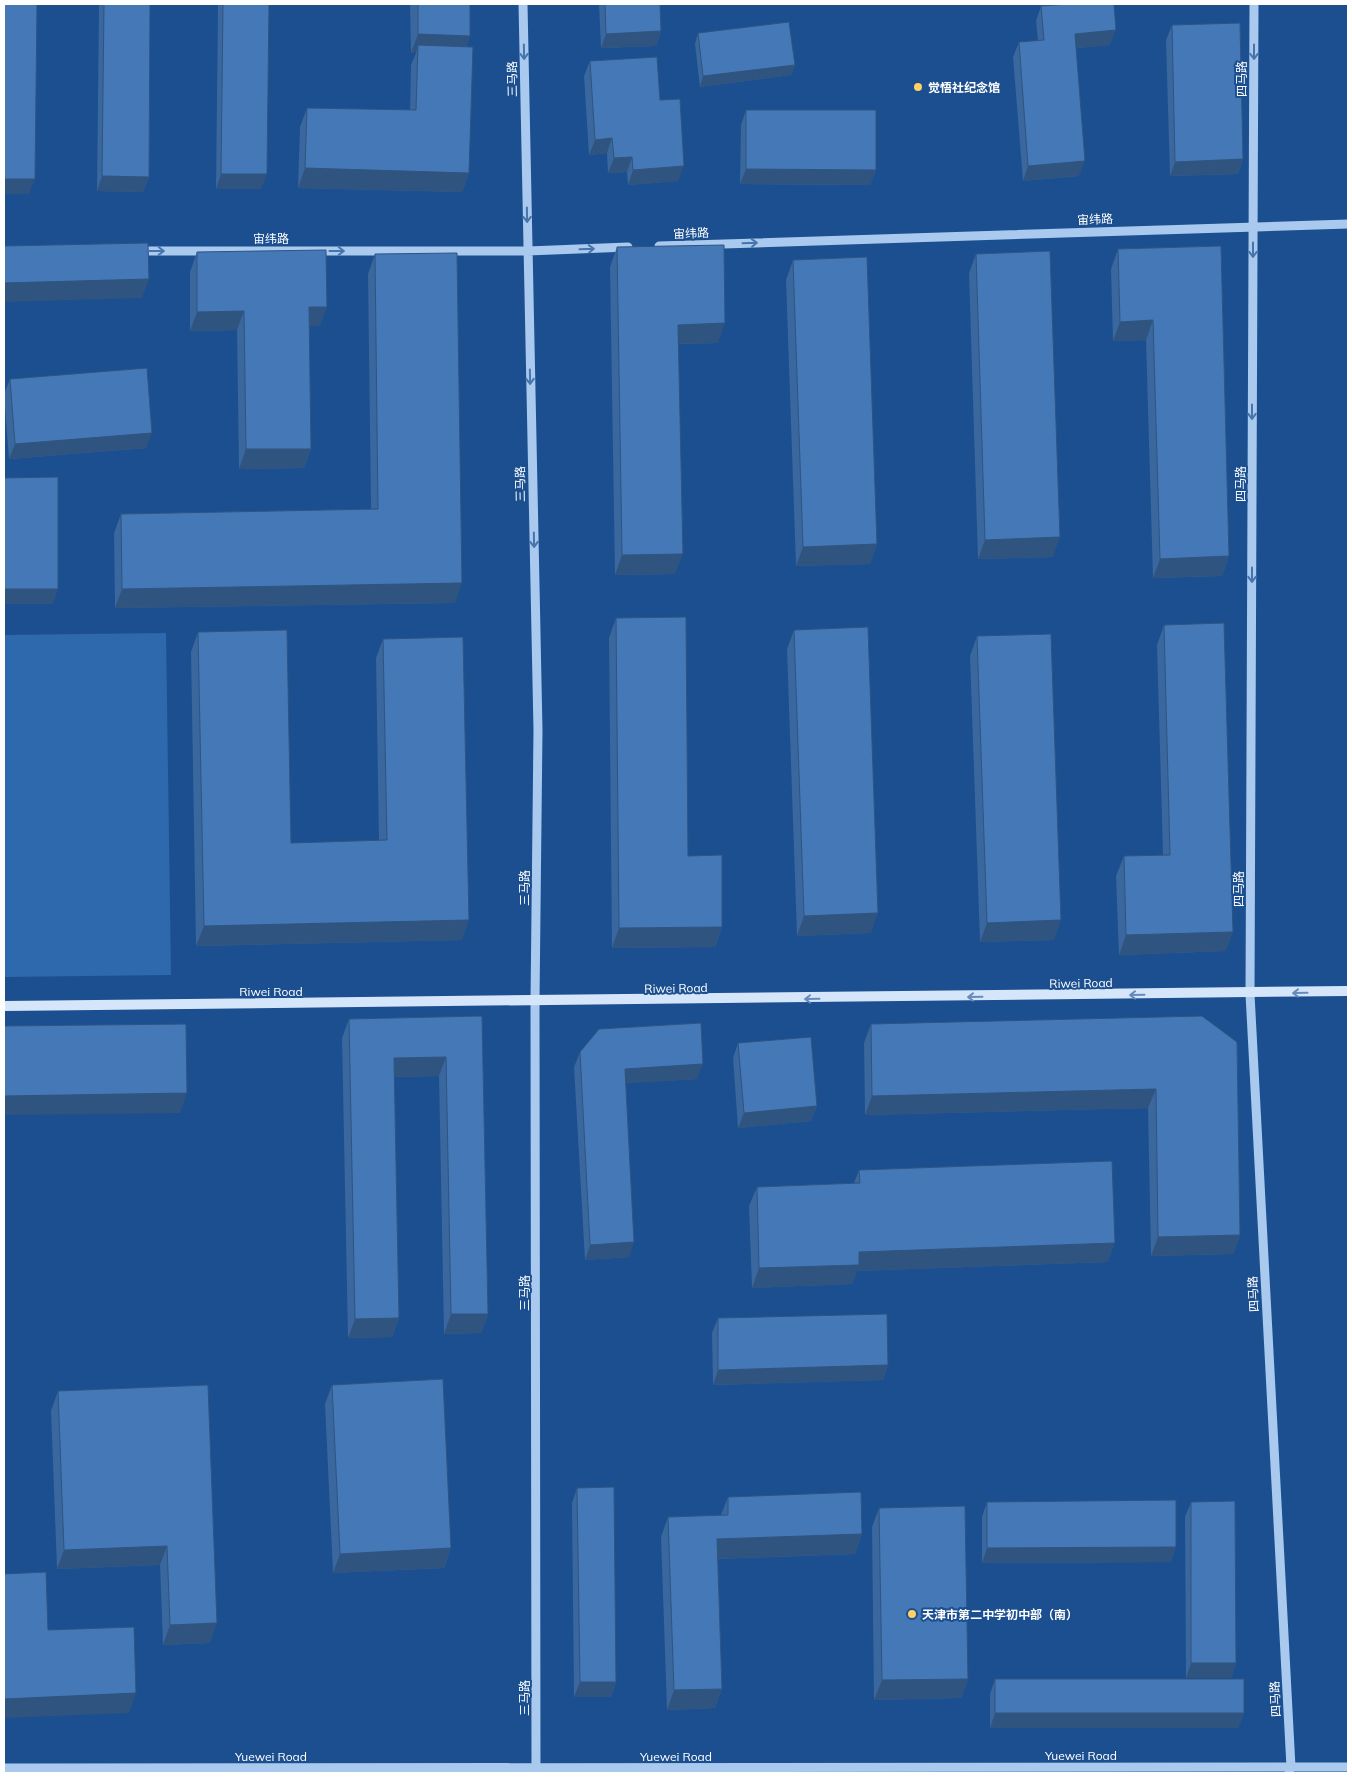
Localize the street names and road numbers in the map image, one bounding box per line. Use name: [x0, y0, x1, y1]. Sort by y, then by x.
street label: 三马路: [504, 61, 520, 97]
street label: 四马路: [1234, 61, 1249, 97]
street label: 宙纬路: [1077, 211, 1113, 227]
street label: 宙纬路: [673, 225, 709, 241]
street label: 宙纬路: [253, 231, 289, 246]
street label: 三马路: [512, 466, 528, 502]
street label: 四马路: [1233, 466, 1248, 502]
street label: 三马路: [517, 870, 532, 906]
street label: 四马路: [1231, 871, 1246, 907]
street label: Riwei Road: [1049, 975, 1113, 991]
street label: Riwei Road: [644, 980, 708, 996]
street label: Riwei Road: [239, 984, 303, 999]
street label: 三马路: [517, 1275, 532, 1311]
street label: 四马路: [1245, 1276, 1261, 1312]
street label: 三马路: [517, 1680, 532, 1716]
street label: 四马路: [1267, 1681, 1283, 1717]
street label: Yuewei Road: [1044, 1748, 1117, 1763]
street label: Yuewei Road: [234, 1749, 307, 1764]
street label: Yuewei Road: [639, 1749, 712, 1764]

